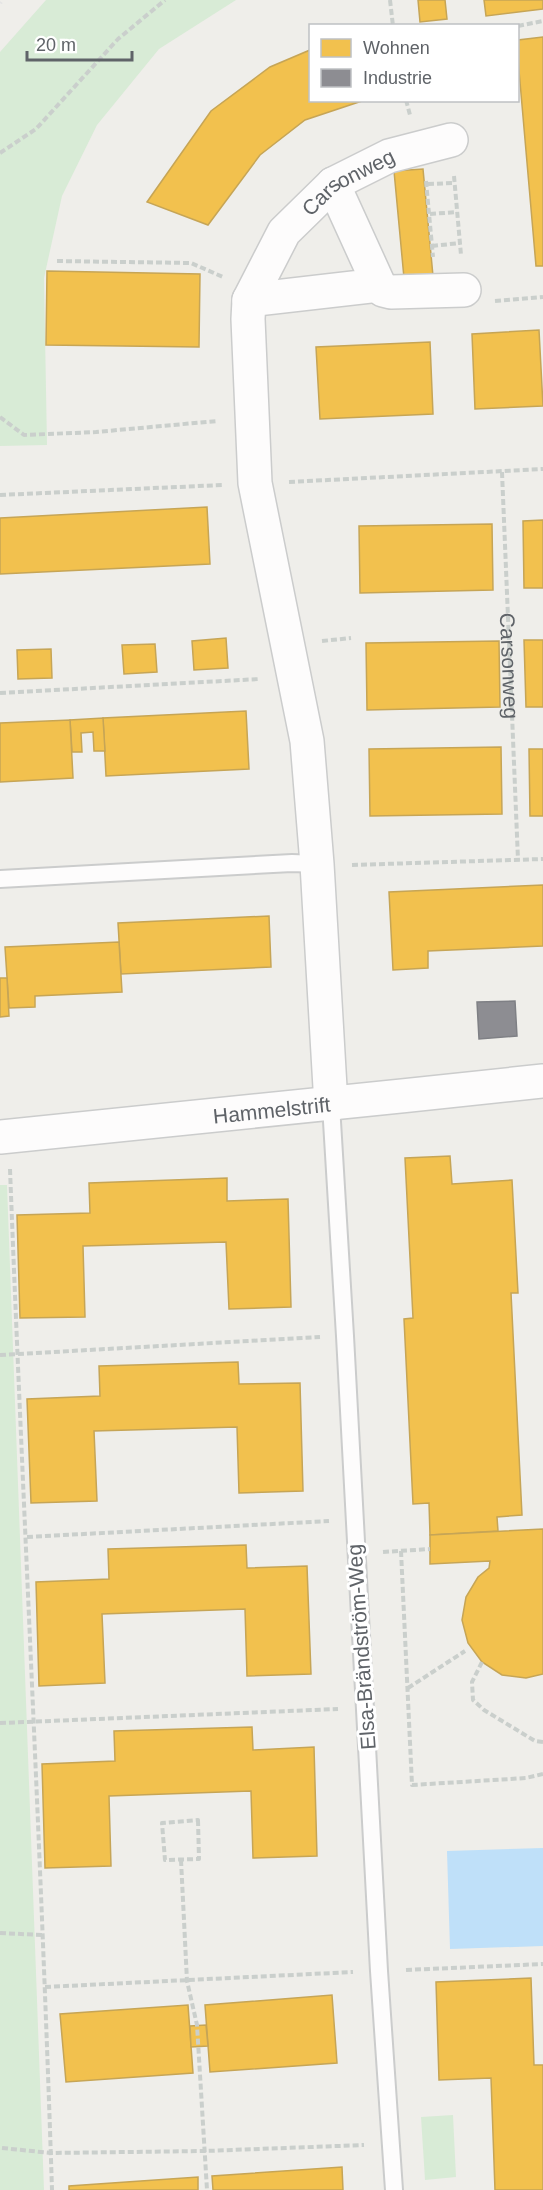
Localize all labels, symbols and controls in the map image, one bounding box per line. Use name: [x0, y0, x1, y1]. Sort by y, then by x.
scale bar: [27, 24, 132, 62]
legend: [309, 24, 519, 102]
text: 20 m: [36, 35, 76, 55]
text: Wohnen: [363, 38, 430, 58]
text: Industrie: [363, 68, 432, 88]
street label: Carsonweg: [297, 144, 398, 220]
street label: Carsonweg: [496, 612, 524, 719]
street label: Hammelstrift: [212, 1092, 332, 1127]
street label: Elsa-Brändström-Weg: [342, 1543, 380, 1751]

